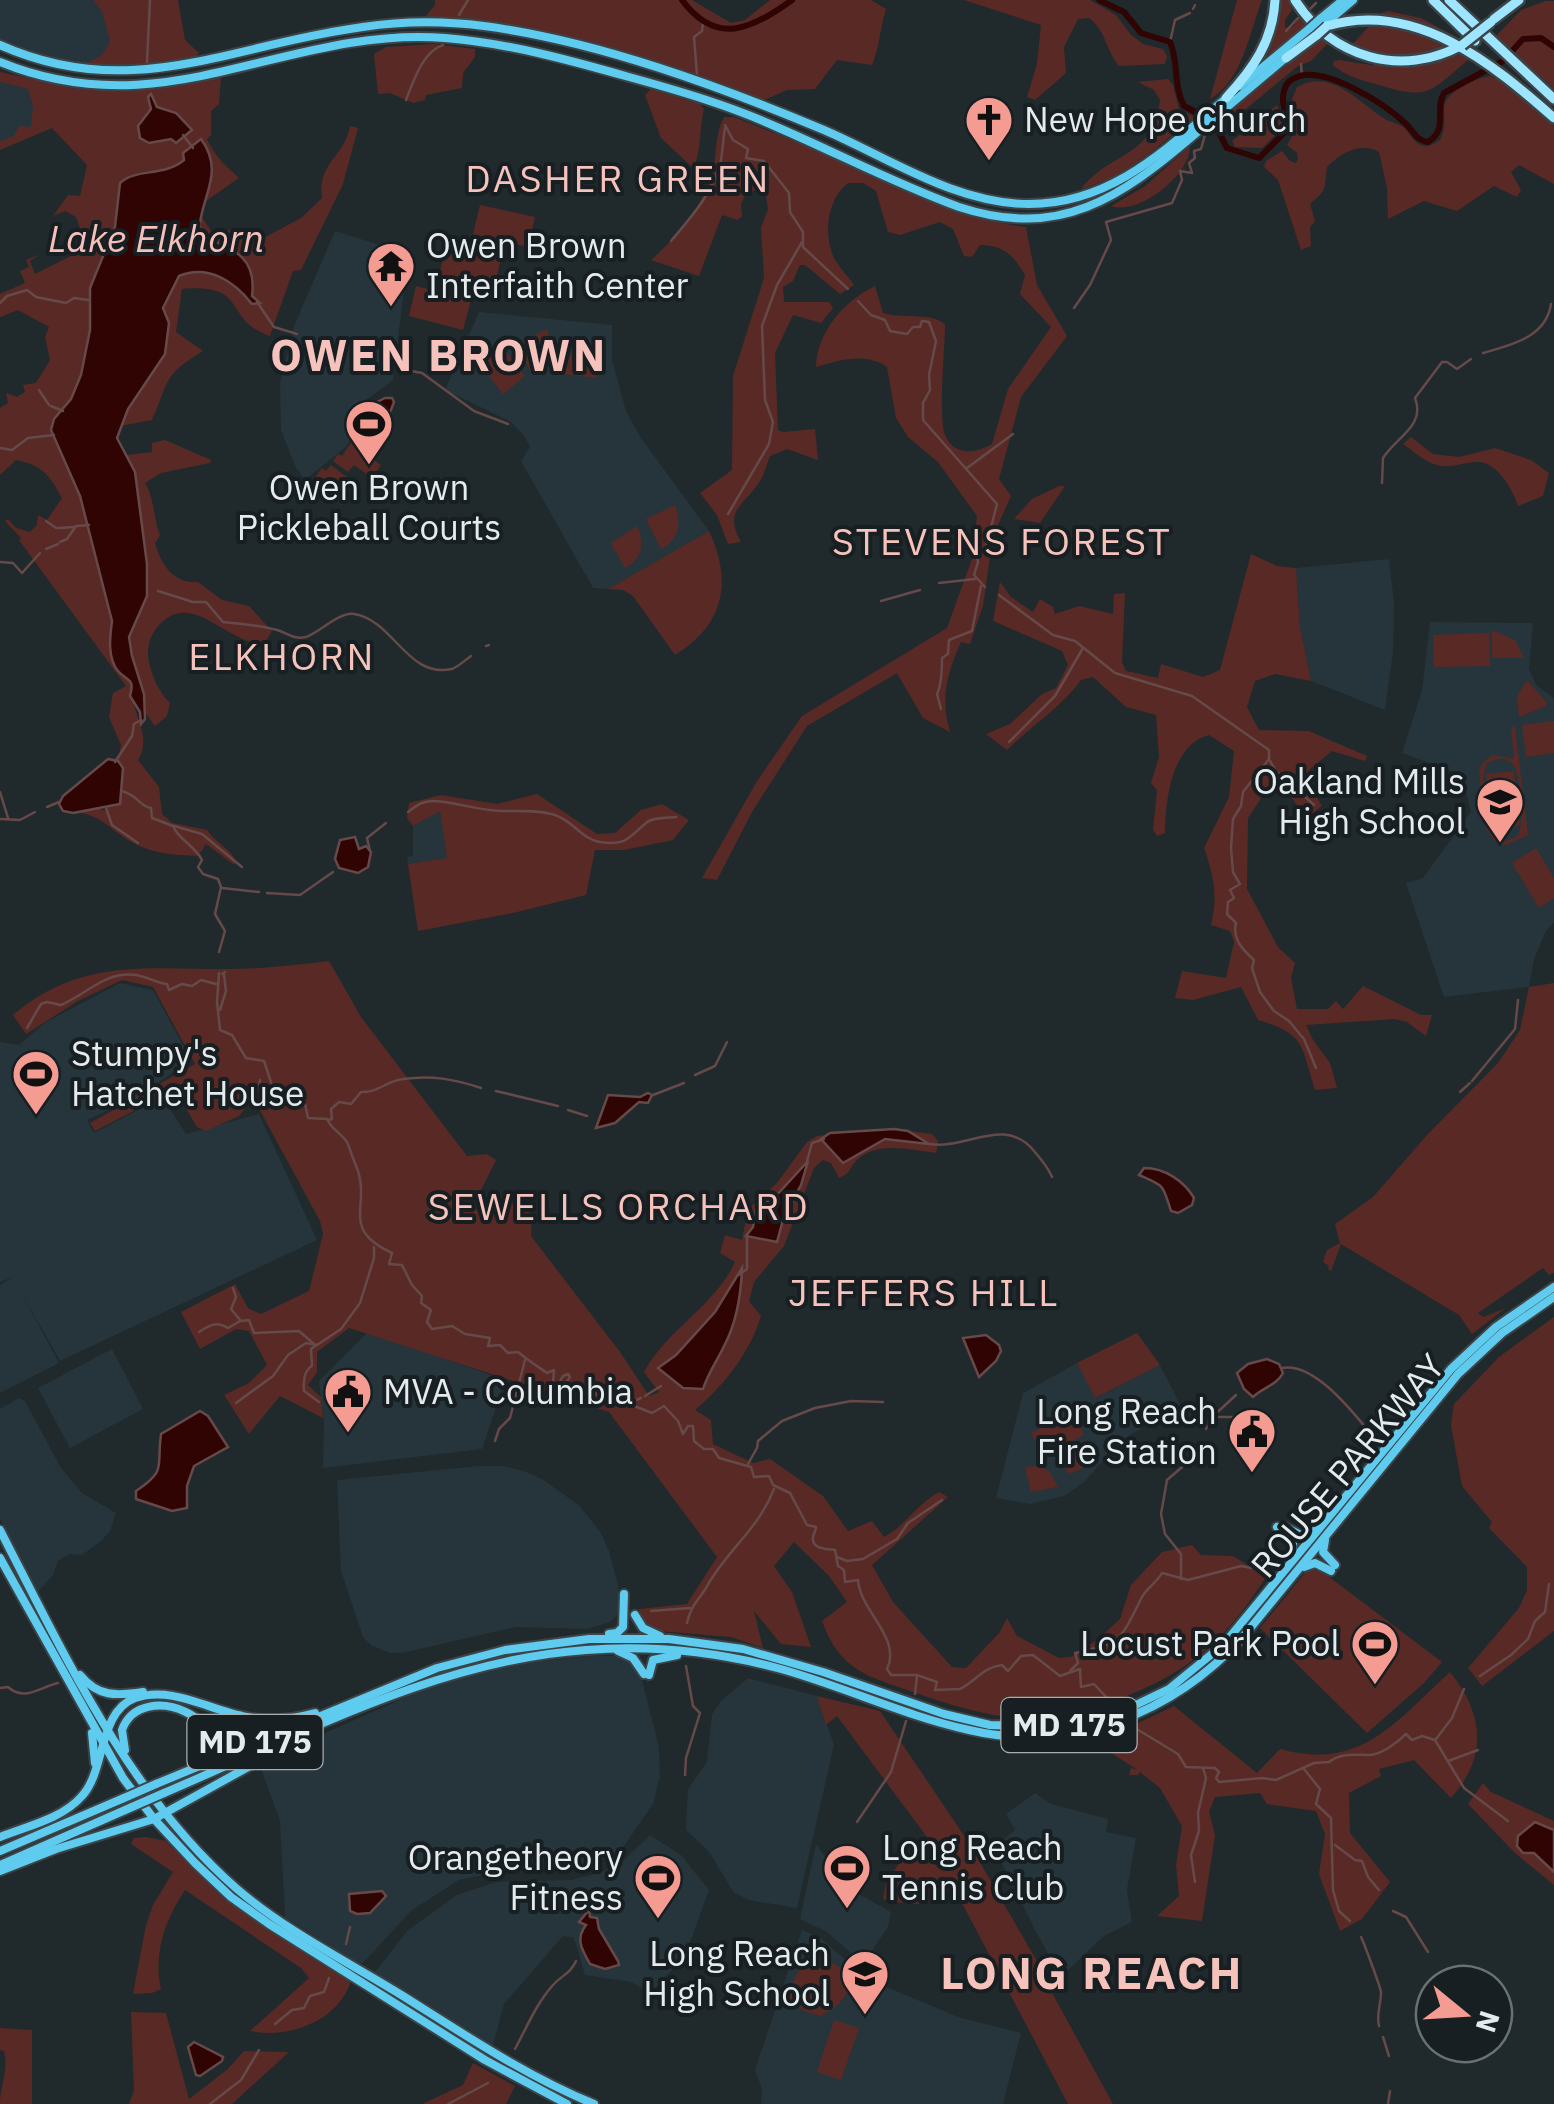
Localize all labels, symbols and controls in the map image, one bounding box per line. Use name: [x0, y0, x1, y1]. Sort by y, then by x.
church icon: New Hope Church: [963, 94, 1015, 162]
place label: New Hope Church: [1024, 96, 1307, 142]
district label: DASHER GREEN: [465, 153, 771, 202]
water label: Lake Elkhorn: [48, 213, 264, 262]
place label: Owen Brown Interfaith Center: [426, 222, 689, 308]
temple icon: Owen Brown Interfaith Center: [365, 240, 417, 308]
district label: OWEN BROWN: [270, 325, 608, 383]
sports icon: Owen Brown Pickleball Courts: [343, 398, 395, 466]
place label: Owen Brown Pickleball Courts: [237, 464, 501, 550]
district label: STEVENS FOREST: [832, 516, 1172, 565]
district label: ELKHORN: [188, 631, 376, 680]
place label: Oakland Mills High School: [1253, 758, 1465, 844]
school or university icon: Oakland Mills High School: [1474, 776, 1526, 844]
place label: Stumpy's Hatchet House: [71, 1030, 304, 1116]
sports icon: Stumpy's Hatchet House: [10, 1048, 62, 1116]
district label: SEWELLS ORCHARD: [428, 1181, 810, 1230]
district label: JEFFERS HILL: [788, 1267, 1060, 1316]
street label: ROUSE PARKWAY: [1240, 1344, 1454, 1587]
public building icon: MVA - Columbia: [322, 1366, 374, 1434]
place label: MVA - Columbia: [383, 1368, 633, 1414]
place label: Long Reach Fire Station: [1036, 1388, 1217, 1474]
public building icon: Long Reach Fire Station: [1226, 1406, 1278, 1474]
sports icon: Locust Park Pool: [1349, 1618, 1401, 1686]
place label: Locust Park Pool: [1080, 1620, 1340, 1666]
road number: MD 175: [1002, 1698, 1136, 1752]
road number: MD 175: [188, 1715, 322, 1769]
place label: Long Reach Tennis Club: [882, 1824, 1064, 1910]
place label: Orangetheory Fitness: [408, 1834, 623, 1920]
sports icon: Long Reach Tennis Club: [821, 1842, 873, 1910]
sports icon: Orangetheory Fitness: [632, 1852, 684, 1920]
place label: Long Reach High School: [643, 1930, 830, 2016]
district label: LONG REACH: [940, 1943, 1244, 2001]
school or university icon: Long Reach High School: [839, 1948, 891, 2016]
north arrow: [1414, 1964, 1514, 2064]
text: N: [1468, 2007, 1509, 2037]

